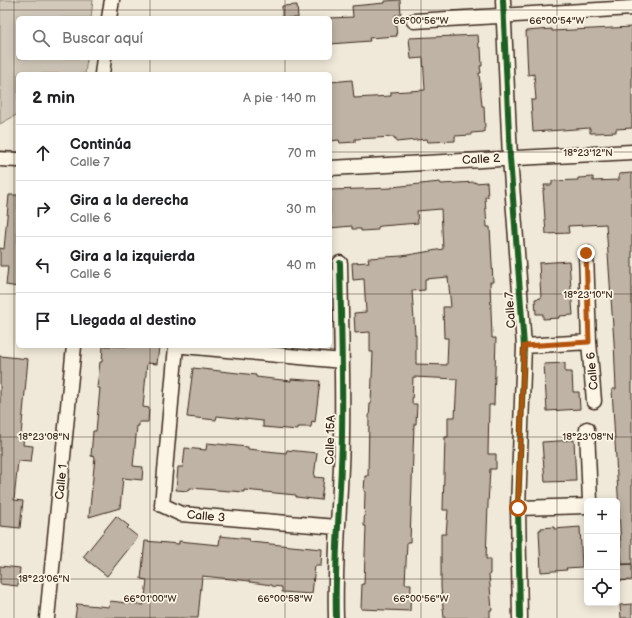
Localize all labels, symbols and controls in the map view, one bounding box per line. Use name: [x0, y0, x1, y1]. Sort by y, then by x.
text: 66°00'56"W: [393, 15, 449, 27]
text: 66°00'54"W: [529, 15, 585, 27]
search box: [16, 16, 332, 60]
icon: search: [30, 27, 52, 49]
text: Buscar aquí: [62, 29, 143, 48]
text: 2 min: [32, 88, 75, 108]
text: A pie · 140 m: [243, 90, 316, 106]
text: Continúa: [70, 135, 131, 154]
icon: ahead: [32, 142, 54, 164]
text: 70 m: [288, 145, 316, 161]
text: 18°23'12"N: [563, 147, 613, 159]
street label: Calle 2: [462, 151, 500, 168]
text: Calle 7: [70, 154, 110, 170]
text: Gira a la derecha: [70, 191, 189, 210]
icon: right: [32, 198, 54, 220]
text: 30 m: [286, 201, 316, 217]
text: Calle 6: [70, 210, 111, 226]
route end: [577, 244, 595, 262]
text: Gira a la izquierda: [70, 247, 195, 266]
icon: left: [32, 254, 54, 276]
text: 40 m: [286, 257, 316, 273]
text: Calle 6: [70, 266, 111, 282]
text: 18°23'10"N: [563, 289, 613, 301]
street label: Calle 7: [502, 291, 519, 329]
icon: arrive: [32, 310, 54, 332]
text: Llegada al destino: [70, 311, 196, 330]
street label: Calle 6: [583, 351, 602, 391]
street label: Calle 15A: [322, 414, 339, 465]
text: 18°23'08"N: [18, 431, 70, 443]
text: 18°23'08"N: [562, 431, 614, 443]
street label: Calle 1: [52, 464, 71, 501]
map controls: [584, 498, 620, 606]
button: +: [584, 498, 620, 534]
route start: [509, 499, 527, 517]
street label: Calle 3: [186, 507, 226, 526]
button: −: [584, 534, 620, 570]
button: locate: [584, 570, 620, 606]
text: 18°23'06"N: [18, 573, 70, 585]
text: 66°01'00"W: [123, 593, 177, 605]
text: 66°00'58"W: [257, 593, 313, 605]
text: 66°00'56"W: [393, 593, 449, 605]

